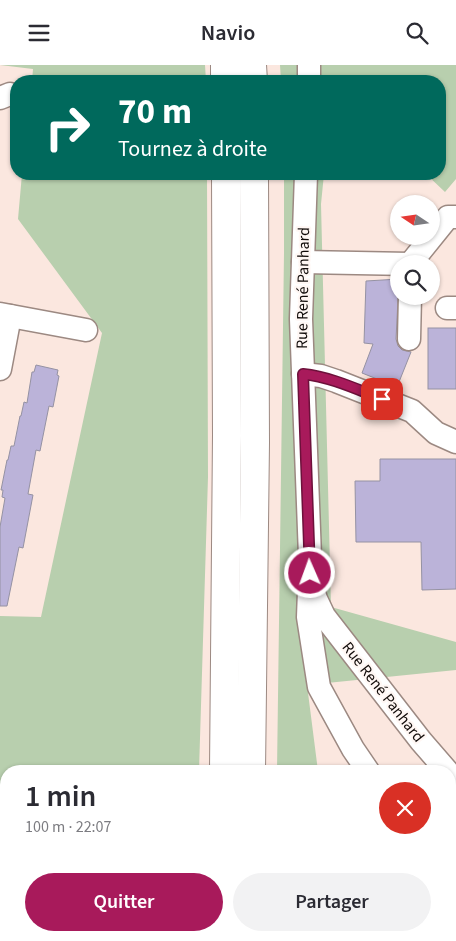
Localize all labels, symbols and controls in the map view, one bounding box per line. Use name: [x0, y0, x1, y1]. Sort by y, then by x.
text: Navio: [201, 17, 255, 49]
icon: menu: [25, 19, 53, 47]
icon: search: [403, 19, 431, 47]
text: 70 m: [118, 87, 192, 137]
icon: right: [35, 95, 100, 160]
text: Tournez à droite: [118, 133, 267, 165]
north arrow: [390, 195, 440, 245]
map controls: [390, 195, 440, 305]
street label: Rue René Panhard: [291, 227, 315, 349]
button: search: [390, 255, 440, 305]
pin: [361, 378, 403, 420]
icon: arrive: [368, 385, 396, 413]
position arrow: [283, 546, 335, 598]
street label: Rue René Panhard: [337, 637, 429, 747]
text: 1 min: [25, 775, 96, 818]
button: close: [379, 782, 431, 834]
text: 100 m · 22:07: [25, 816, 112, 838]
button: Quitter: [25, 873, 223, 931]
button: Partager: [233, 873, 431, 931]

